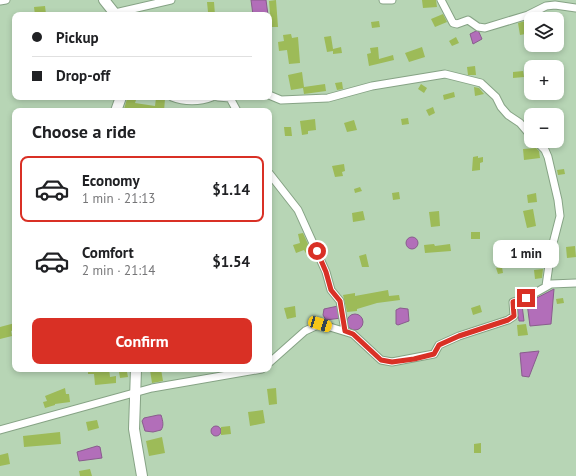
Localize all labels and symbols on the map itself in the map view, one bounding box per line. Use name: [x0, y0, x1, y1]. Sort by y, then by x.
callout: 1 min: [493, 240, 559, 268]
route start: [308, 242, 326, 260]
route end: [517, 289, 535, 307]
car: [307, 315, 333, 333]

